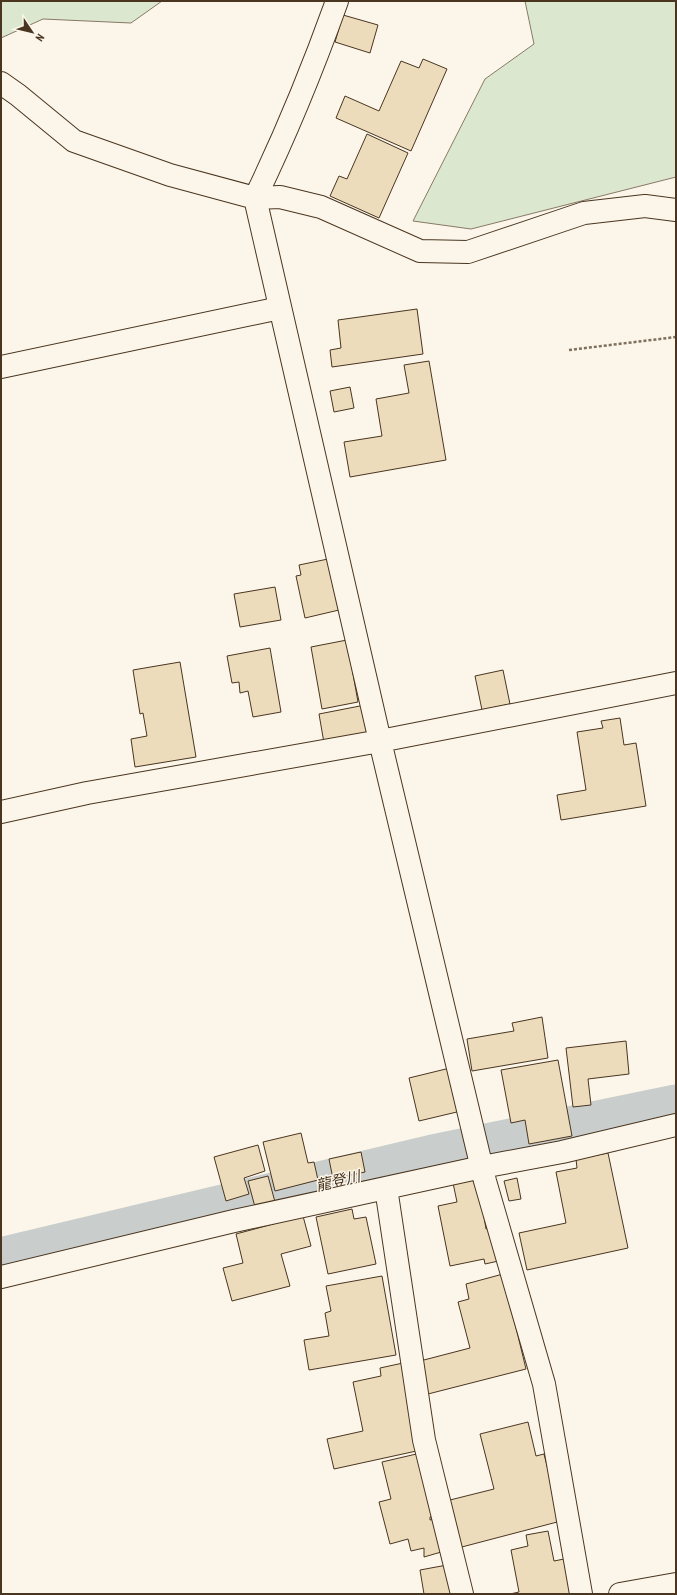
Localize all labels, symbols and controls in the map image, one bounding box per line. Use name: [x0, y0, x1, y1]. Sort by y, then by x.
north arrow: [12, 12, 52, 52]
text: N: [33, 31, 48, 44]
water label: 龍登川: [314, 1166, 364, 1195]

